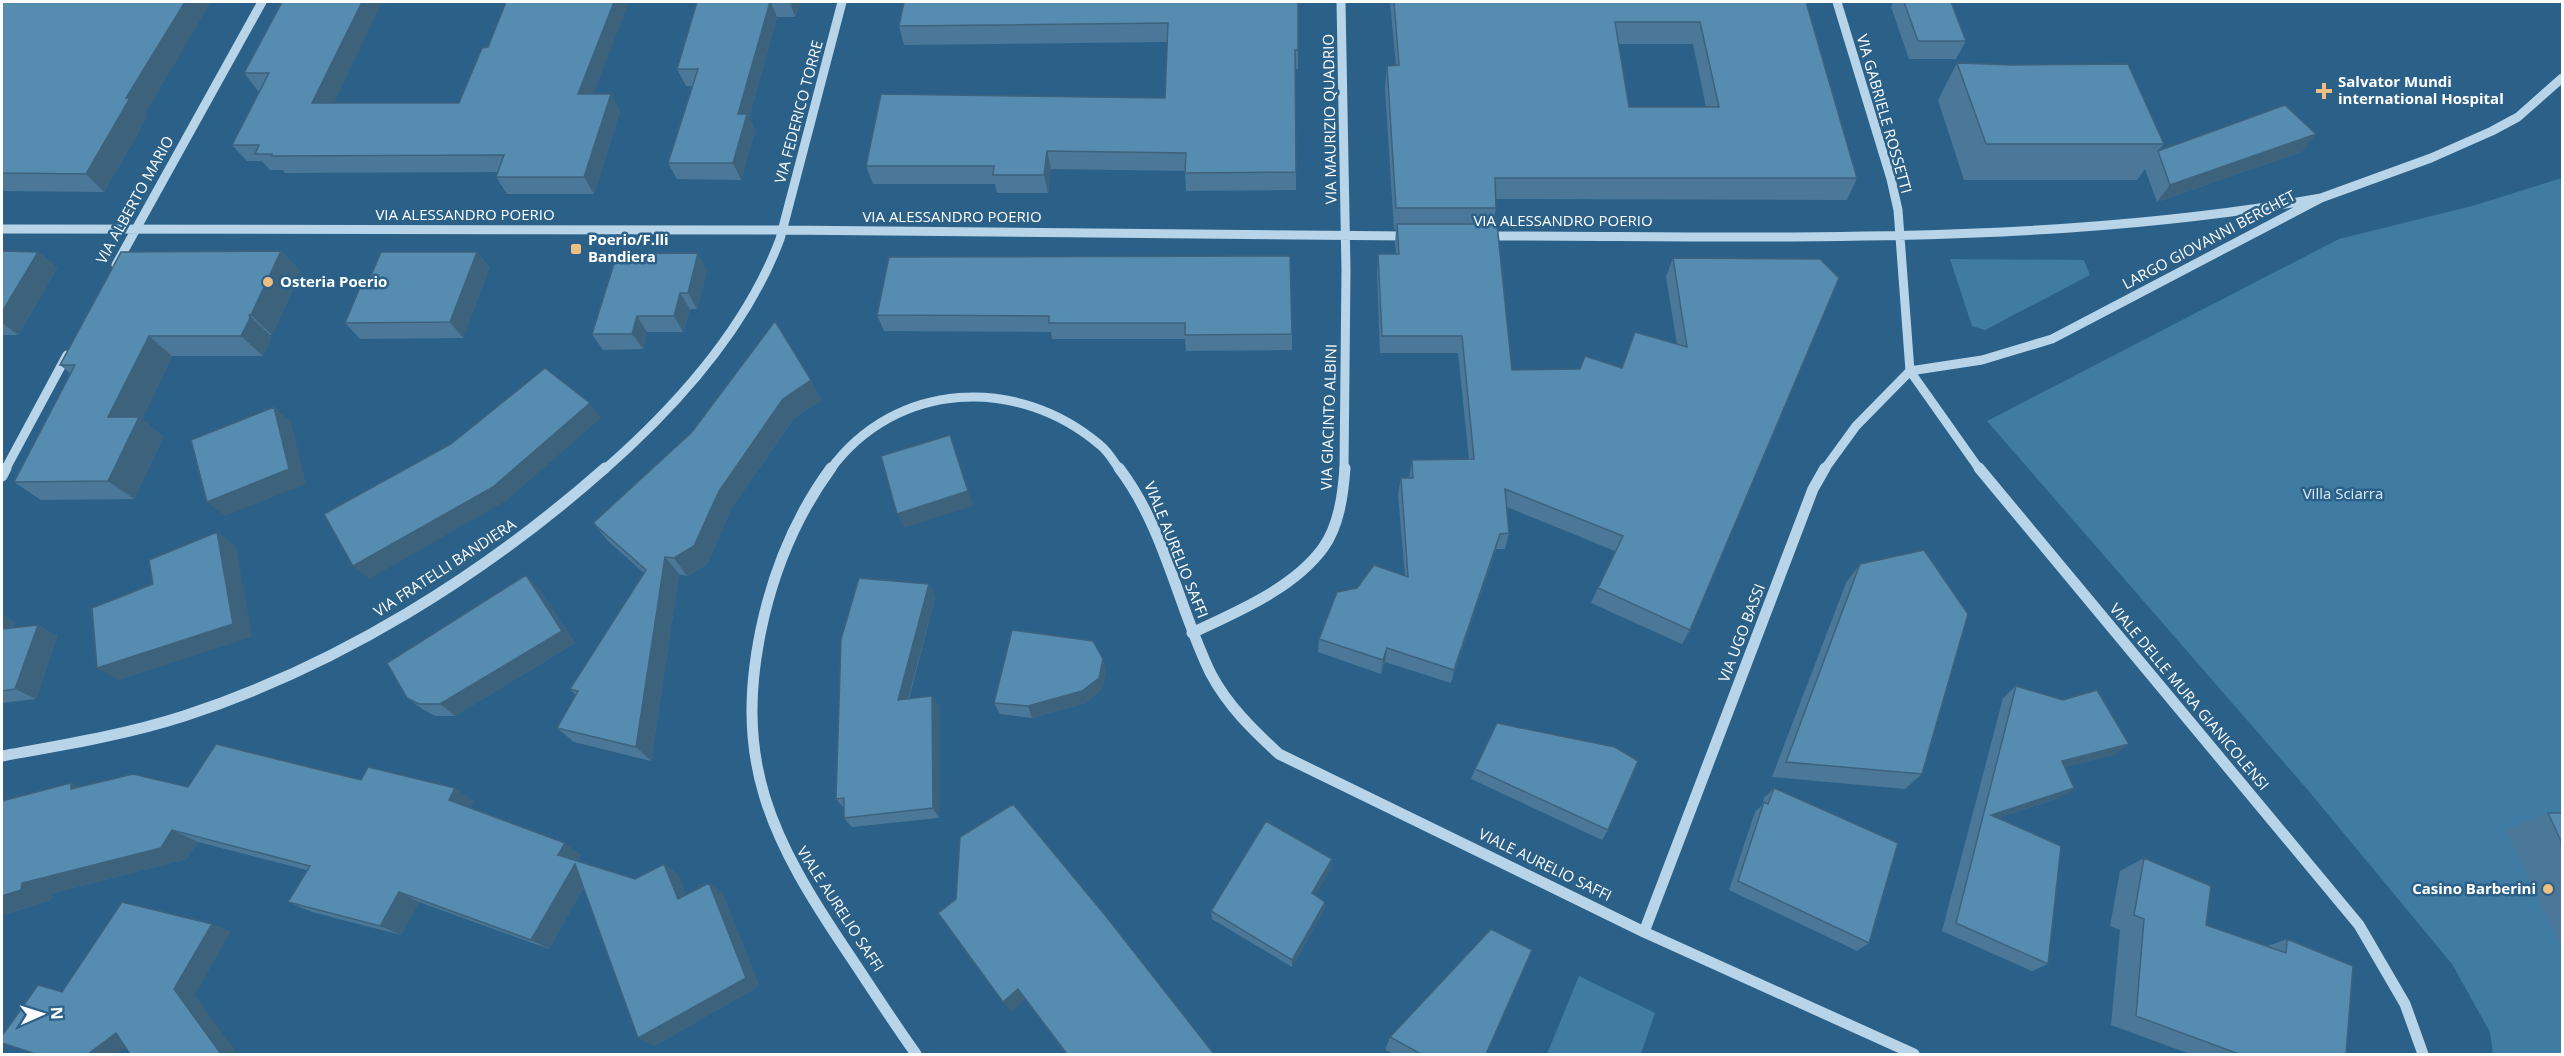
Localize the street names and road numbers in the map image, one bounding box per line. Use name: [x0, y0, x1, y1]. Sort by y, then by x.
street label: VIA GABRIELE ROSSETTI: [1853, 32, 1917, 196]
street label: VIA MAURIZIO QUADRIO: [1318, 34, 1340, 204]
street label: VIA FEDERICO TORRE: [769, 38, 827, 185]
street label: VIA ALBERTO MARIO: [91, 132, 178, 267]
street label: LARGO GIOVANNI BERCHET: [2119, 185, 2299, 293]
street label: VIA ALESSANDRO POERIO: [375, 204, 555, 224]
street label: VIA ALESSANDRO POERIO: [862, 206, 1042, 226]
street label: VIA ALESSANDRO POERIO: [1473, 210, 1653, 230]
street label: VIA GIACINTO ALBINI: [1315, 343, 1341, 491]
street label: VIALE AURELIO SAFFI: [1140, 478, 1213, 621]
street label: VIA FRATELLI BANDIERA: [369, 513, 520, 621]
street label: VIA UGO BASSI: [1713, 581, 1769, 685]
street label: VIALE DELLE MURA GIANICOLENSI: [2106, 599, 2274, 794]
street label: VIALE AURELIO SAFFI: [1476, 823, 1615, 905]
street label: VIALE AURELIO SAFFI: [793, 842, 889, 975]

